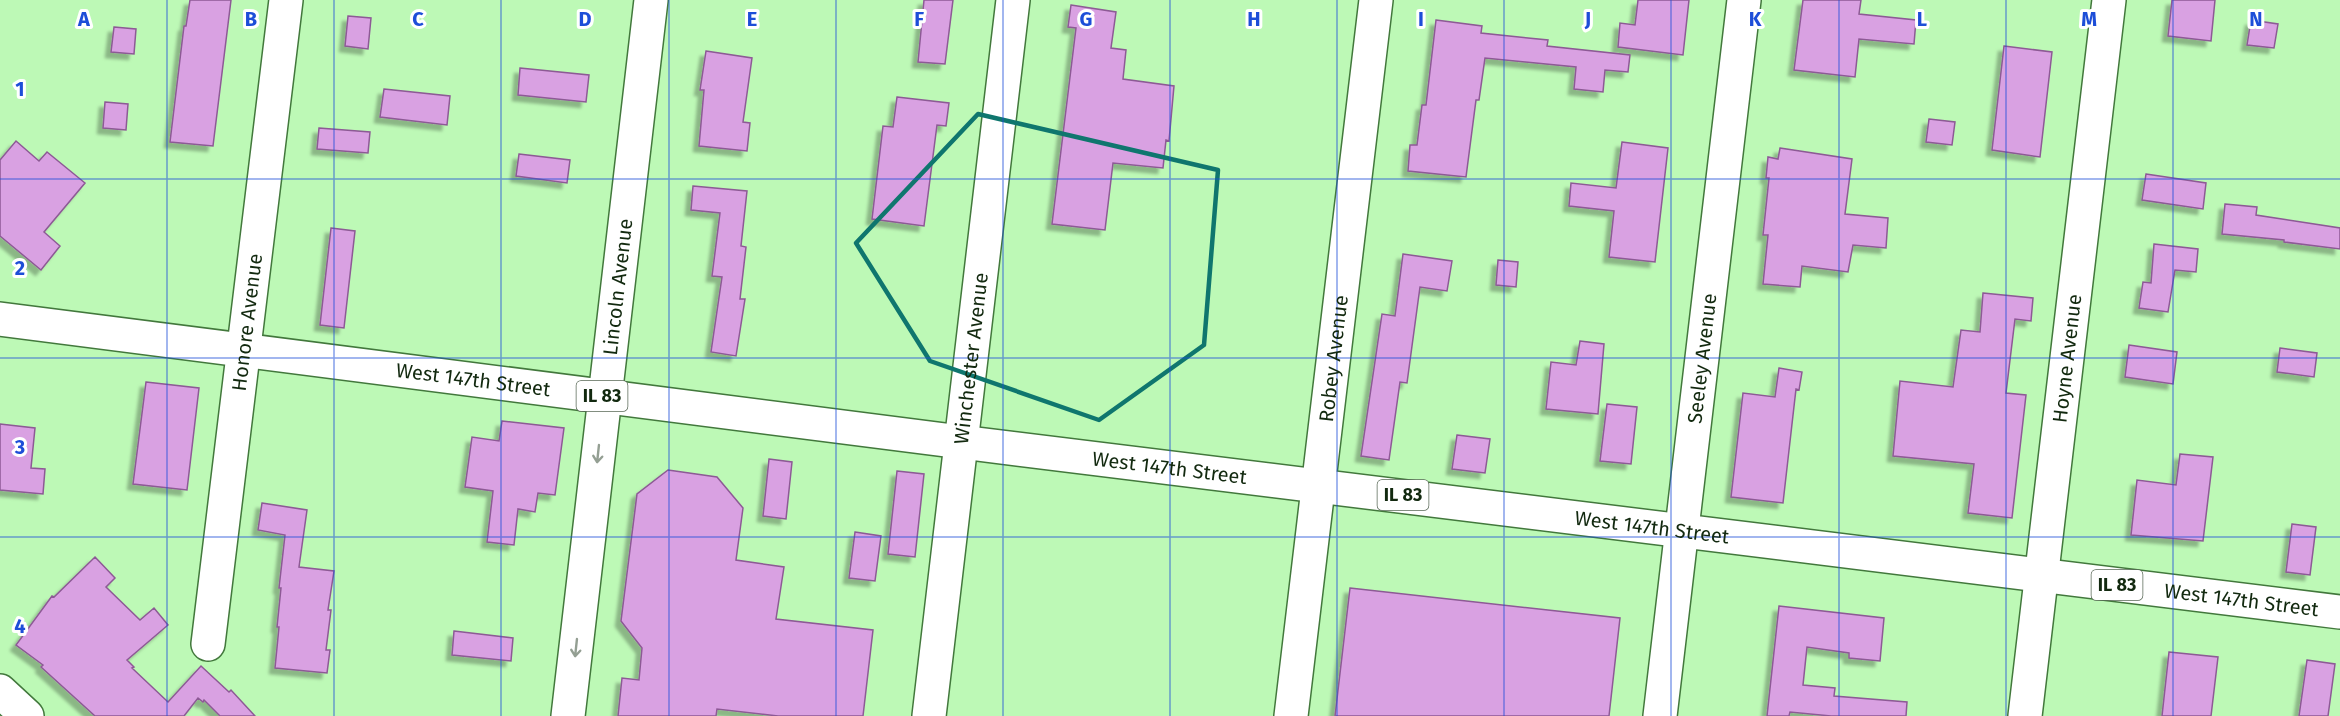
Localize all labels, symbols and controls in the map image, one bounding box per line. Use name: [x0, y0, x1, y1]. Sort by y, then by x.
text: A: [77, 7, 91, 31]
text: B: [245, 7, 257, 31]
text: C: [412, 7, 424, 31]
text: D: [578, 7, 592, 31]
text: E: [747, 7, 757, 31]
text: F: [914, 7, 924, 31]
text: G: [1080, 7, 1092, 31]
text: H: [1247, 7, 1261, 31]
text: I: [1418, 7, 1424, 31]
text: J: [1584, 7, 1591, 31]
text: K: [1749, 7, 1762, 31]
text: L: [1917, 7, 1927, 31]
text: M: [2081, 7, 2097, 31]
text: N: [2249, 7, 2263, 31]
text: 1: [15, 77, 25, 101]
street label: Lincoln Avenue: [598, 217, 638, 357]
street label: Honore Avenue: [227, 252, 267, 393]
text: 2: [15, 256, 25, 280]
street label: Winchester Avenue: [949, 271, 993, 446]
street label: Seeley Avenue: [1682, 292, 1721, 425]
street label: Hoyne Avenue: [2047, 293, 2086, 424]
street label: Robey Avenue: [1314, 294, 1353, 423]
street label: West 147th Street: [395, 358, 553, 401]
road number: IL 83: [576, 381, 628, 411]
text: 3: [14, 435, 25, 459]
one-way arrow: [592, 444, 603, 464]
street label: West 147th Street: [1091, 446, 1249, 489]
road number: IL 83: [1378, 480, 1428, 510]
street label: West 147th Street: [1573, 506, 1731, 549]
road number: IL 83: [2092, 570, 2142, 600]
street label: West 147th Street: [2163, 578, 2321, 621]
text: 4: [14, 614, 26, 638]
one-way arrow: [570, 638, 581, 657]

